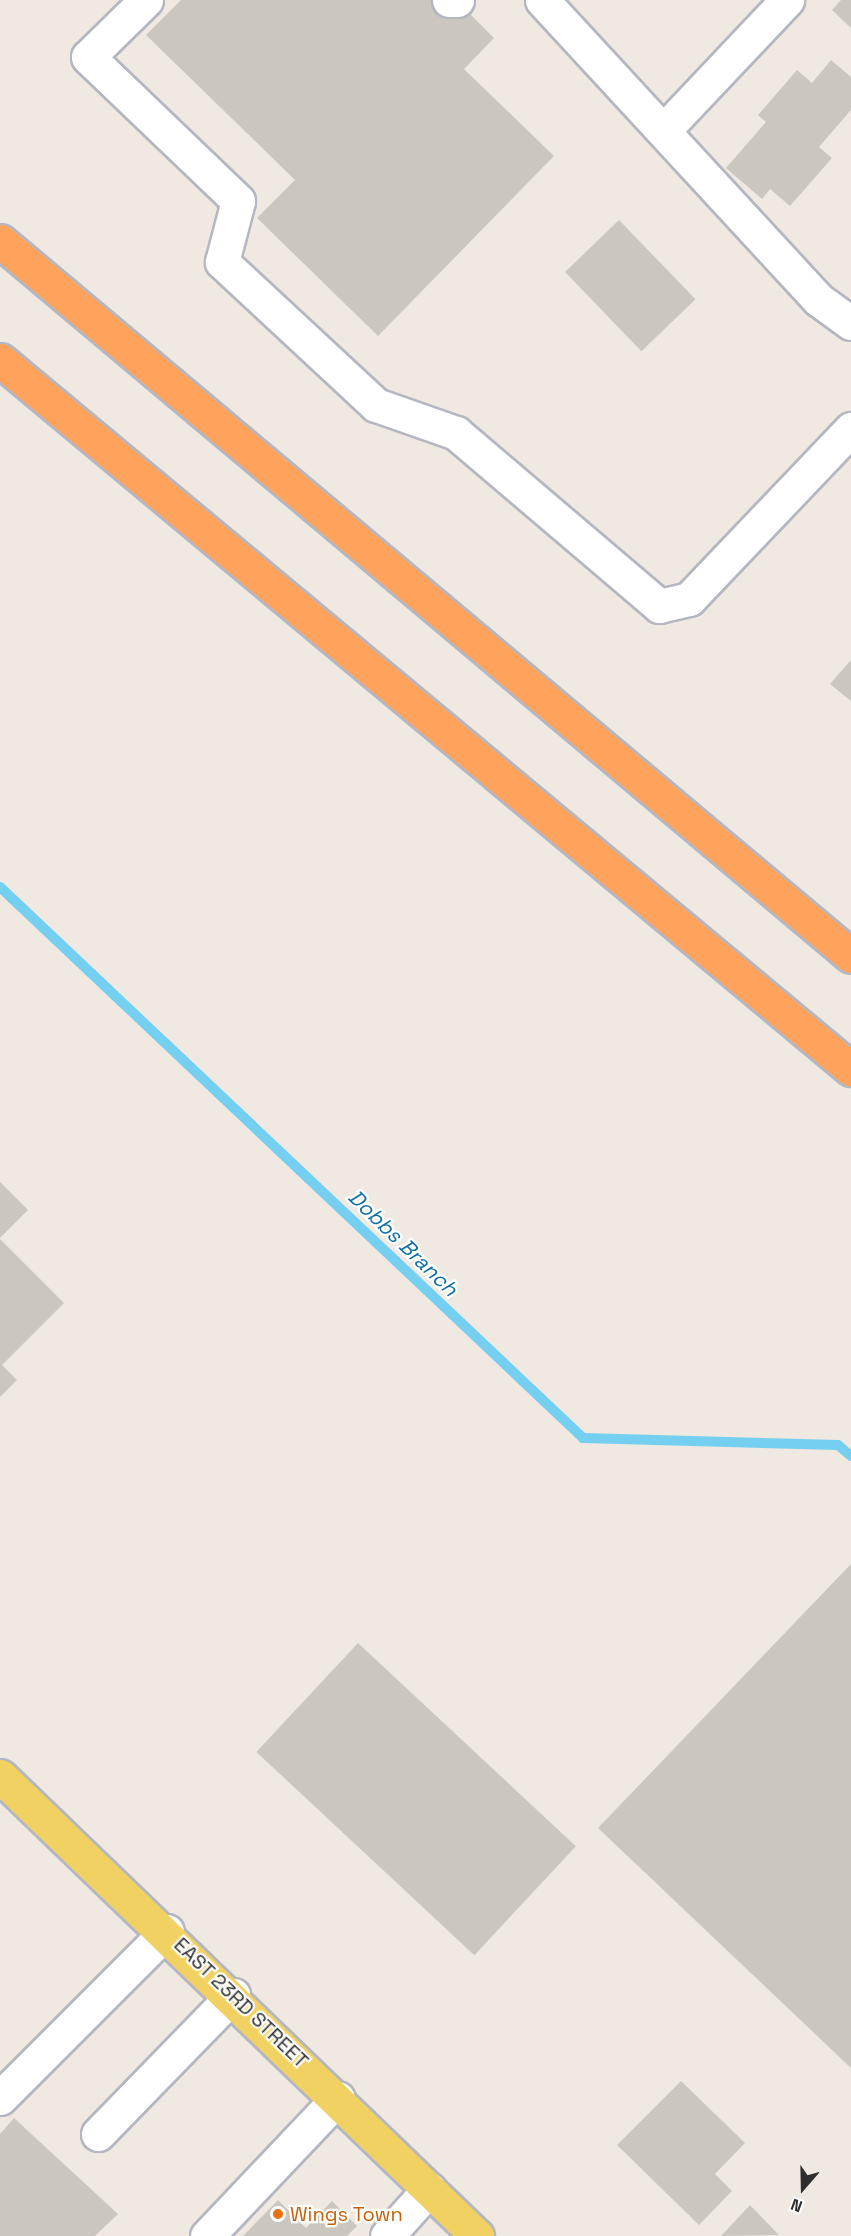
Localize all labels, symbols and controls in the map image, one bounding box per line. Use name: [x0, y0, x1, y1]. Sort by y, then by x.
water label: Dobbs Branch: [343, 1185, 463, 1301]
street label: EAST 23RD STREET: [169, 1933, 313, 2073]
north arrow: [773, 2158, 833, 2218]
text: N: [788, 2194, 805, 2217]
place label: Wings Town: [290, 2202, 403, 2226]
marker: Wings Town: [271, 2207, 285, 2221]

